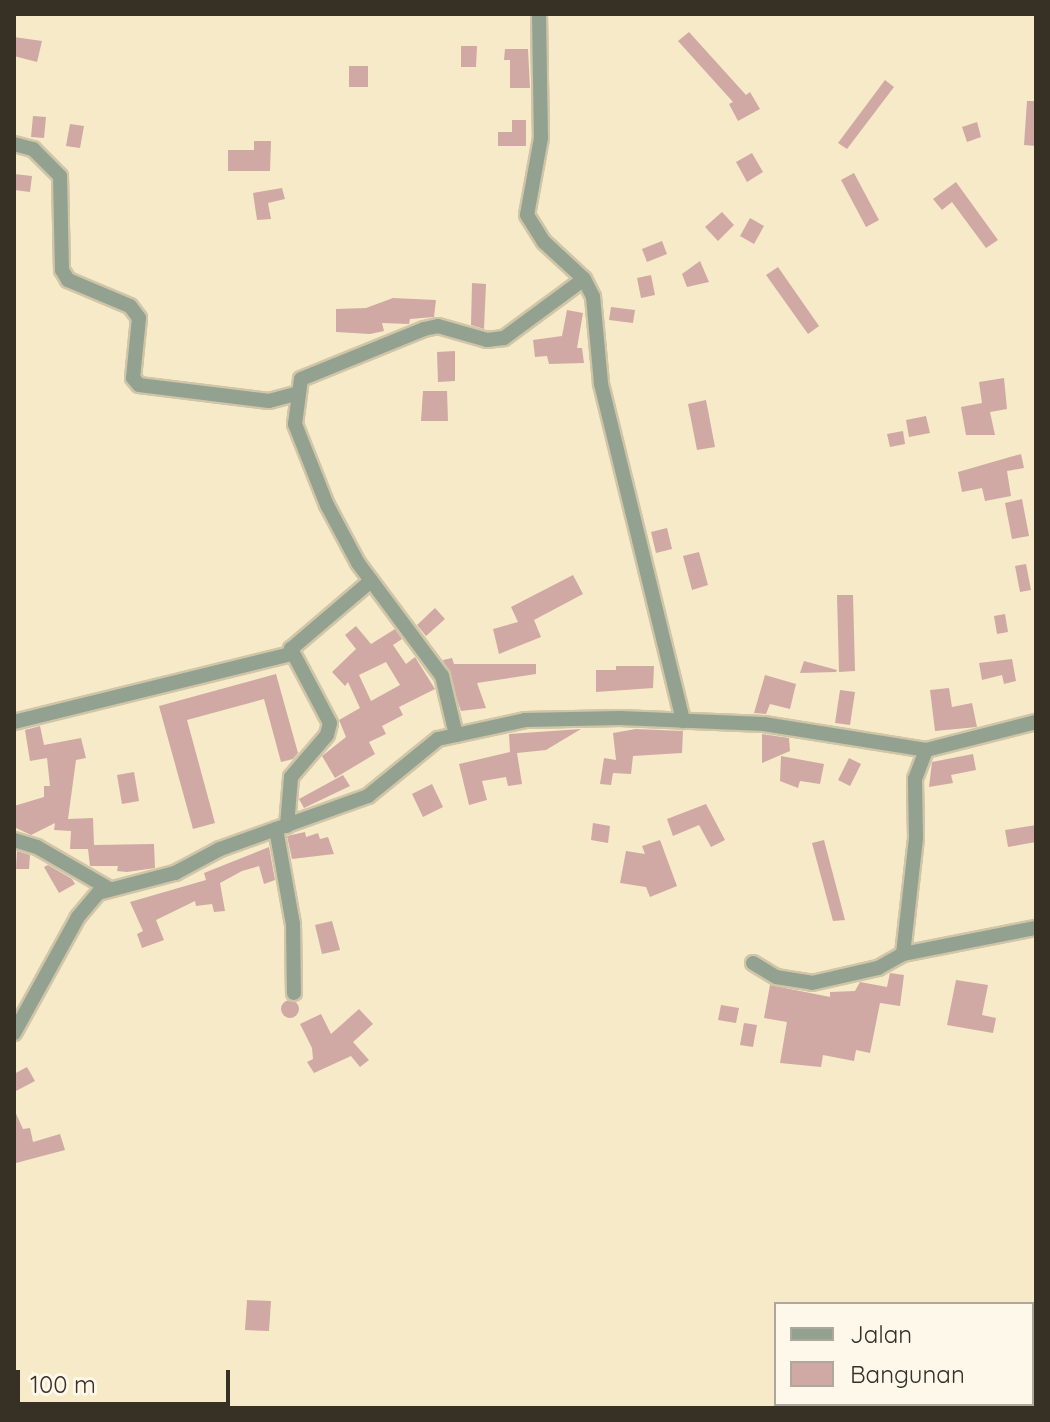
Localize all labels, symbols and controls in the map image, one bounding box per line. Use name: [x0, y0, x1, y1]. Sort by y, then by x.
legend: [774, 1302, 1034, 1406]
text: Jalan: [850, 1319, 912, 1349]
scale bar: [20, 1354, 234, 1404]
text: Bangunan: [850, 1359, 965, 1389]
text: 100 m: [30, 1369, 96, 1399]

